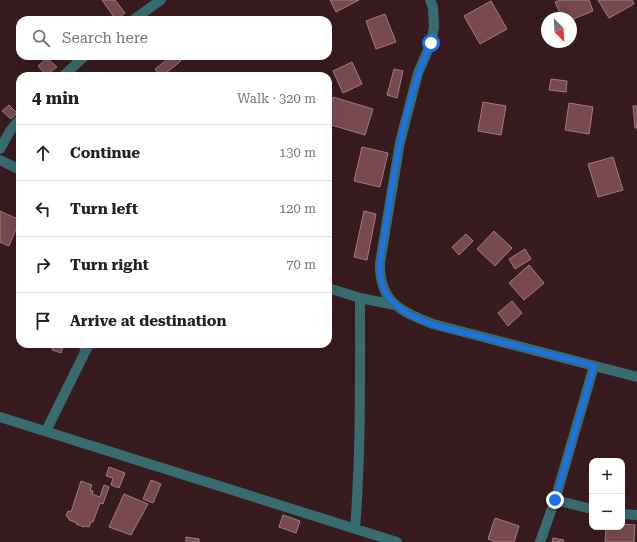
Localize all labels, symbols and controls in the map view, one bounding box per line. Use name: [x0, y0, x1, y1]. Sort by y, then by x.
north arrow: [541, 12, 577, 48]
search box: [16, 16, 332, 60]
icon: search: [30, 27, 52, 49]
text: Search here: [62, 29, 148, 47]
route start: [422, 34, 440, 52]
text: 4 min: [32, 88, 79, 108]
text: Walk · 320 m: [237, 91, 316, 106]
icon: ahead: [32, 142, 54, 164]
text: Continue: [70, 144, 140, 162]
text: 130 m: [279, 145, 316, 160]
icon: left: [32, 198, 54, 220]
text: Turn left: [70, 200, 138, 218]
text: 120 m: [279, 201, 316, 216]
icon: right: [32, 254, 54, 276]
text: Turn right: [70, 256, 149, 274]
text: 70 m: [286, 257, 316, 272]
icon: arrive: [32, 310, 54, 332]
text: Arrive at destination: [70, 312, 226, 330]
map controls: [589, 458, 625, 530]
button: +: [589, 458, 625, 494]
route end: [546, 491, 564, 509]
button: −: [589, 494, 625, 530]

